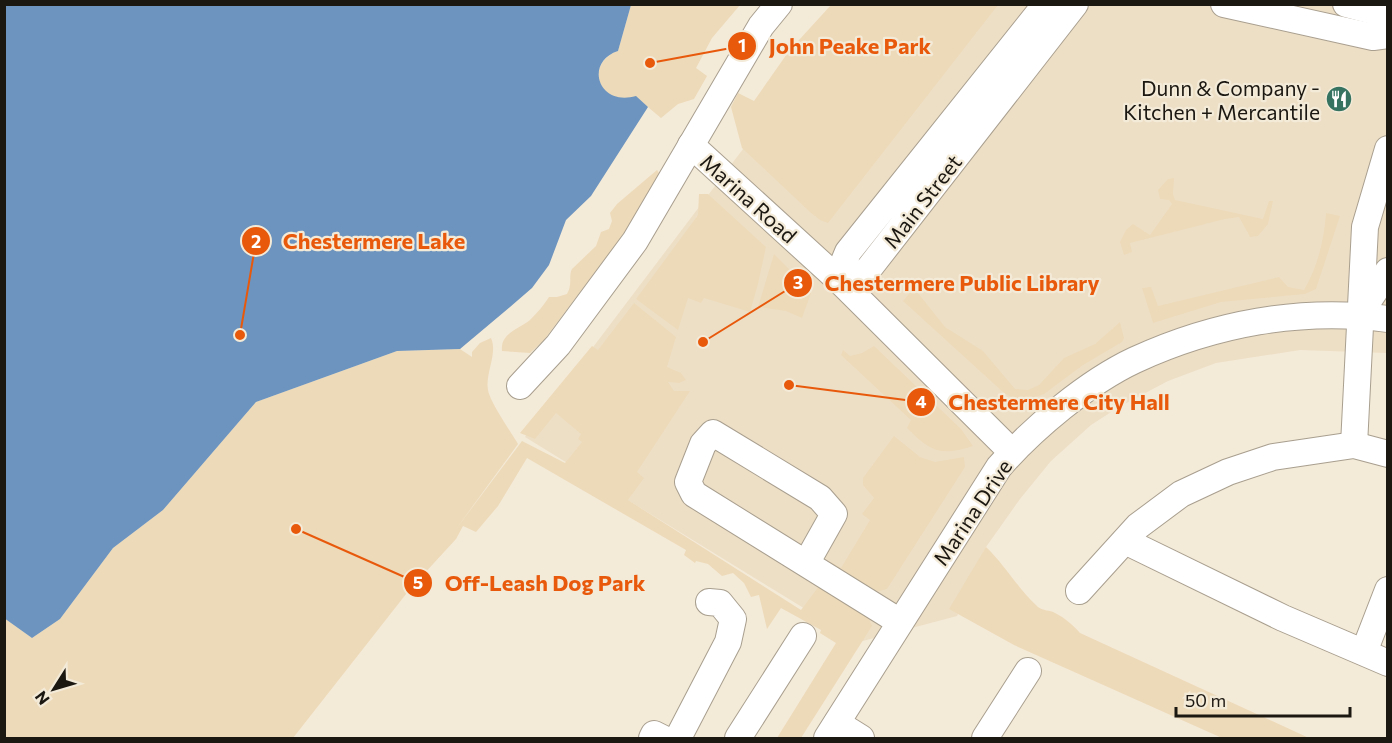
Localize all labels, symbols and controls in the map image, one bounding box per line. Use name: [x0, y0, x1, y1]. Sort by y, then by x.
callout: John Peake Park: [727, 26, 943, 66]
text: John Peake Park: [769, 32, 932, 59]
text: 1: [738, 34, 746, 56]
place label: Dunn & Company - Kitchen + Mercantile: [1123, 75, 1320, 124]
restaurant icon: Dunn & Company - Kitchen + Mercantile: [1324, 84, 1354, 114]
street label: Marina Road: [696, 148, 802, 248]
street label: Main Street: [878, 149, 966, 253]
callout: Chestermere Lake: [241, 221, 478, 261]
text: Chestermere Lake: [283, 227, 465, 254]
text: 2: [251, 230, 261, 252]
callout: Chestermere Public Library: [783, 263, 1112, 303]
text: Chestermere Public Library: [824, 269, 1100, 296]
text: 3: [793, 271, 803, 293]
callout: Chestermere City Hall: [906, 382, 1181, 422]
text: Chestermere City Hall: [948, 388, 1170, 415]
text: 4: [915, 390, 927, 412]
street label: Marina Drive: [927, 454, 1017, 570]
callout: Off-Leash Dog Park: [403, 563, 658, 603]
text: Off-Leash Dog Park: [445, 569, 646, 596]
text: 5: [413, 571, 423, 593]
north arrow: [24, 659, 84, 719]
scale bar: [1176, 680, 1350, 718]
text: N: [30, 688, 53, 709]
text: 50 m: [1185, 689, 1226, 711]

